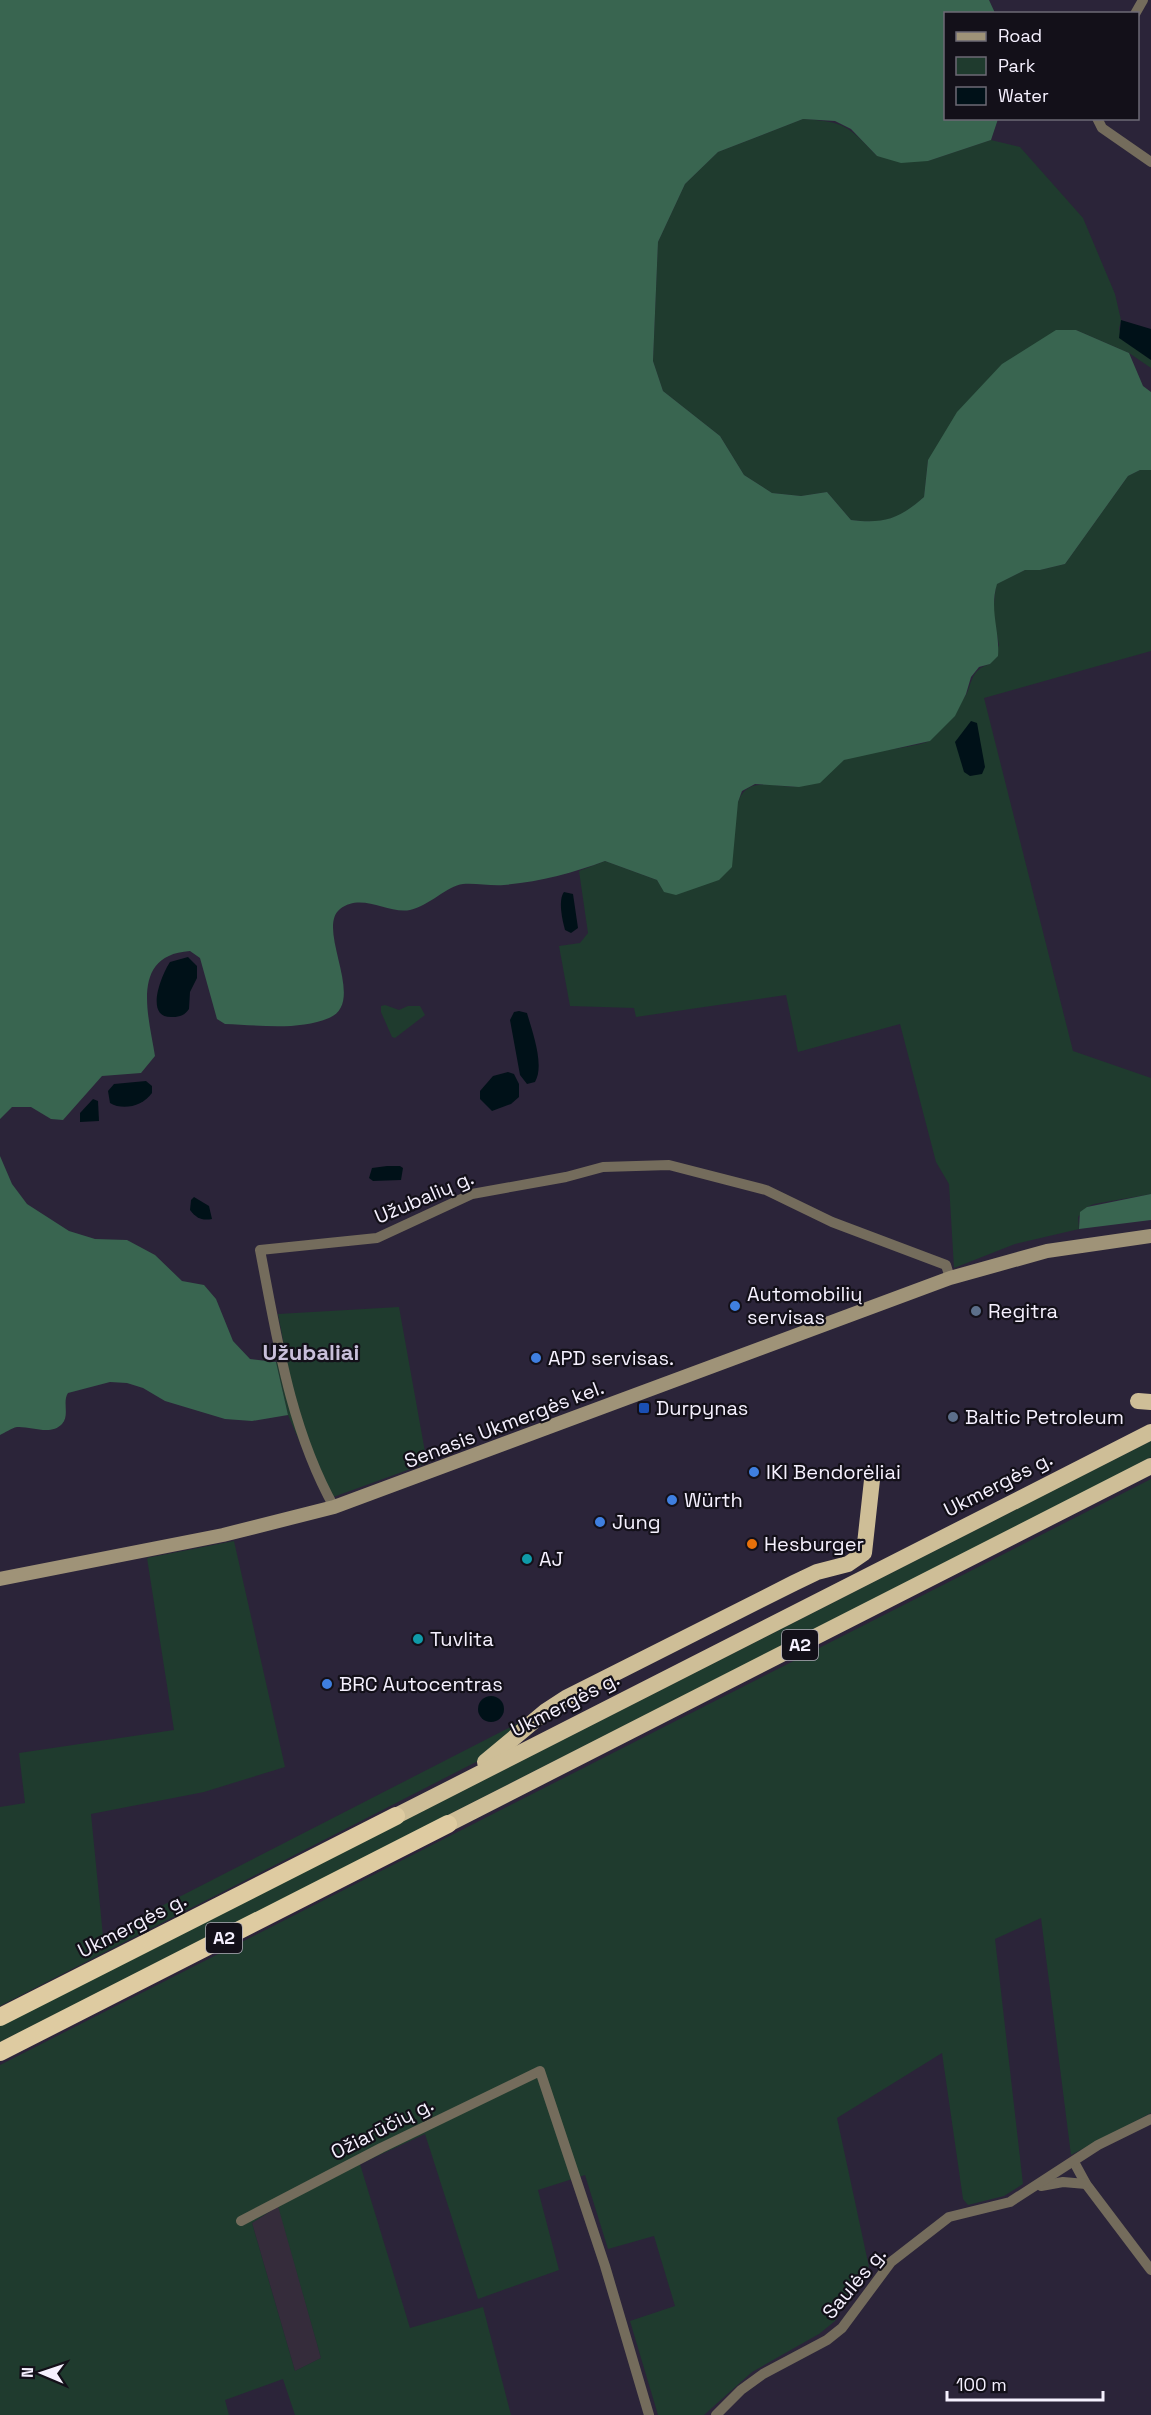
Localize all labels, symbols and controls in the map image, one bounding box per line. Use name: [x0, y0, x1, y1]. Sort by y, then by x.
legend: [944, 12, 1139, 120]
text: Road: [998, 24, 1042, 47]
text: Park: [998, 54, 1036, 77]
text: Water: [998, 84, 1049, 107]
street label: Užubalių g.: [370, 1164, 478, 1230]
place label: Automobilių servisas: [747, 1281, 862, 1330]
place label: Regitra: [988, 1298, 1058, 1324]
marker: Automobilių servisas: [728, 1299, 742, 1313]
marker: Regitra: [969, 1304, 983, 1318]
district label: Užubaliai: [263, 1338, 359, 1366]
place label: APD servisas.: [548, 1345, 674, 1371]
marker: APD servisas.: [529, 1351, 543, 1365]
street label: Senasis Ukmergės kel.: [401, 1374, 607, 1474]
place label: Durpynas: [656, 1395, 748, 1421]
marker: Durpynas: [637, 1401, 651, 1415]
place label: Baltic Petroleum: [965, 1404, 1124, 1430]
marker: Baltic Petroleum: [946, 1410, 960, 1424]
street label: Ukmergės g.: [939, 1446, 1057, 1522]
place label: IKI Bendorėliai: [766, 1459, 901, 1485]
marker: IKI Bendorėliai: [747, 1465, 761, 1479]
place label: Würth: [684, 1487, 743, 1513]
marker: Würth: [665, 1493, 679, 1507]
place label: Jung: [612, 1509, 661, 1535]
marker: Jung: [593, 1515, 607, 1529]
place label: Hesburger: [764, 1531, 864, 1557]
marker: Hesburger: [745, 1537, 759, 1551]
place label: AJ: [539, 1546, 563, 1572]
marker: AJ: [520, 1552, 534, 1566]
place label: Tuvlita: [430, 1626, 494, 1652]
road number: A2: [782, 1630, 818, 1660]
marker: Tuvlita: [411, 1632, 425, 1646]
street label: Ukmergės g.: [506, 1666, 624, 1742]
place label: BRC Autocentras: [339, 1671, 503, 1697]
marker: BRC Autocentras: [320, 1677, 334, 1691]
street label: Ukmergės g.: [73, 1887, 191, 1963]
road number: A2: [206, 1923, 242, 1953]
street label: Ožiarūčių g.: [326, 2091, 438, 2165]
street label: Saulės g.: [816, 2242, 892, 2324]
north arrow: [12, 2343, 72, 2403]
scale bar: [947, 2364, 1103, 2402]
text: N: [17, 2367, 38, 2378]
text: 100 m: [956, 2373, 1007, 2396]

